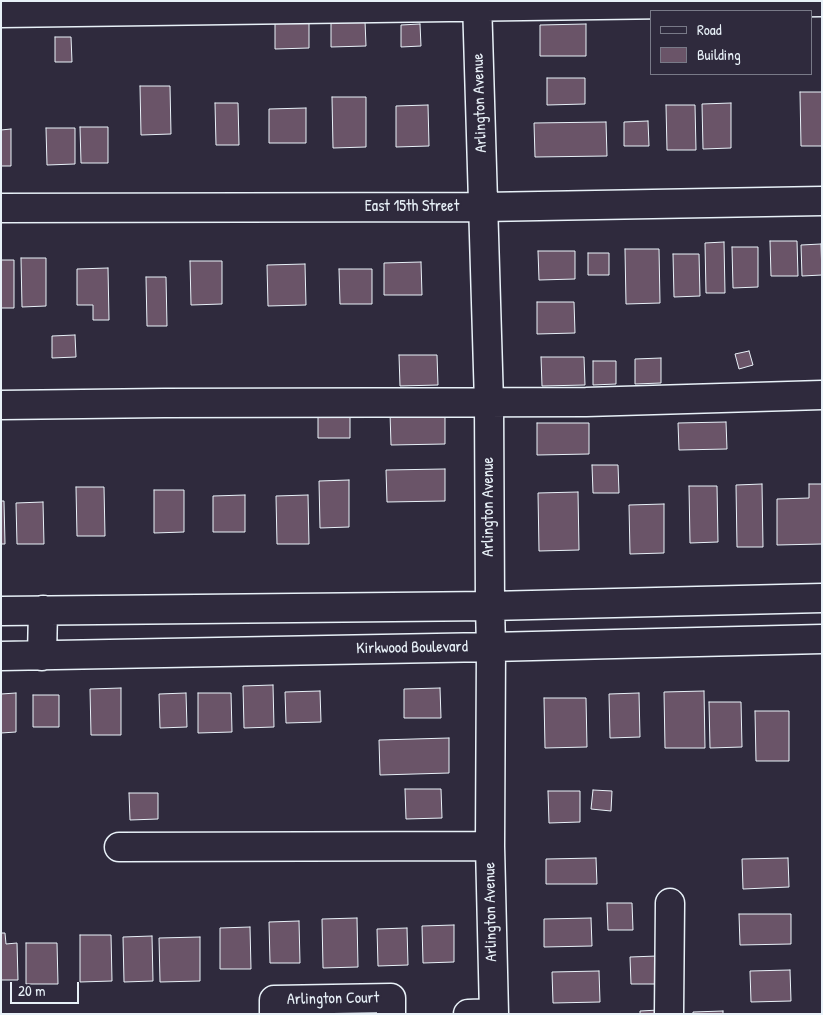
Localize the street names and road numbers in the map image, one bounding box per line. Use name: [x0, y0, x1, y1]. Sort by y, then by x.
street label: Arlington Avenue: [469, 53, 491, 153]
street label: East 15th Street: [365, 197, 459, 217]
street label: Arlington Avenue: [479, 457, 499, 557]
street label: Kirkwood Boulevard: [356, 637, 468, 659]
street label: Arlington Avenue: [481, 862, 501, 962]
street label: Arlington Court: [287, 989, 379, 1009]

